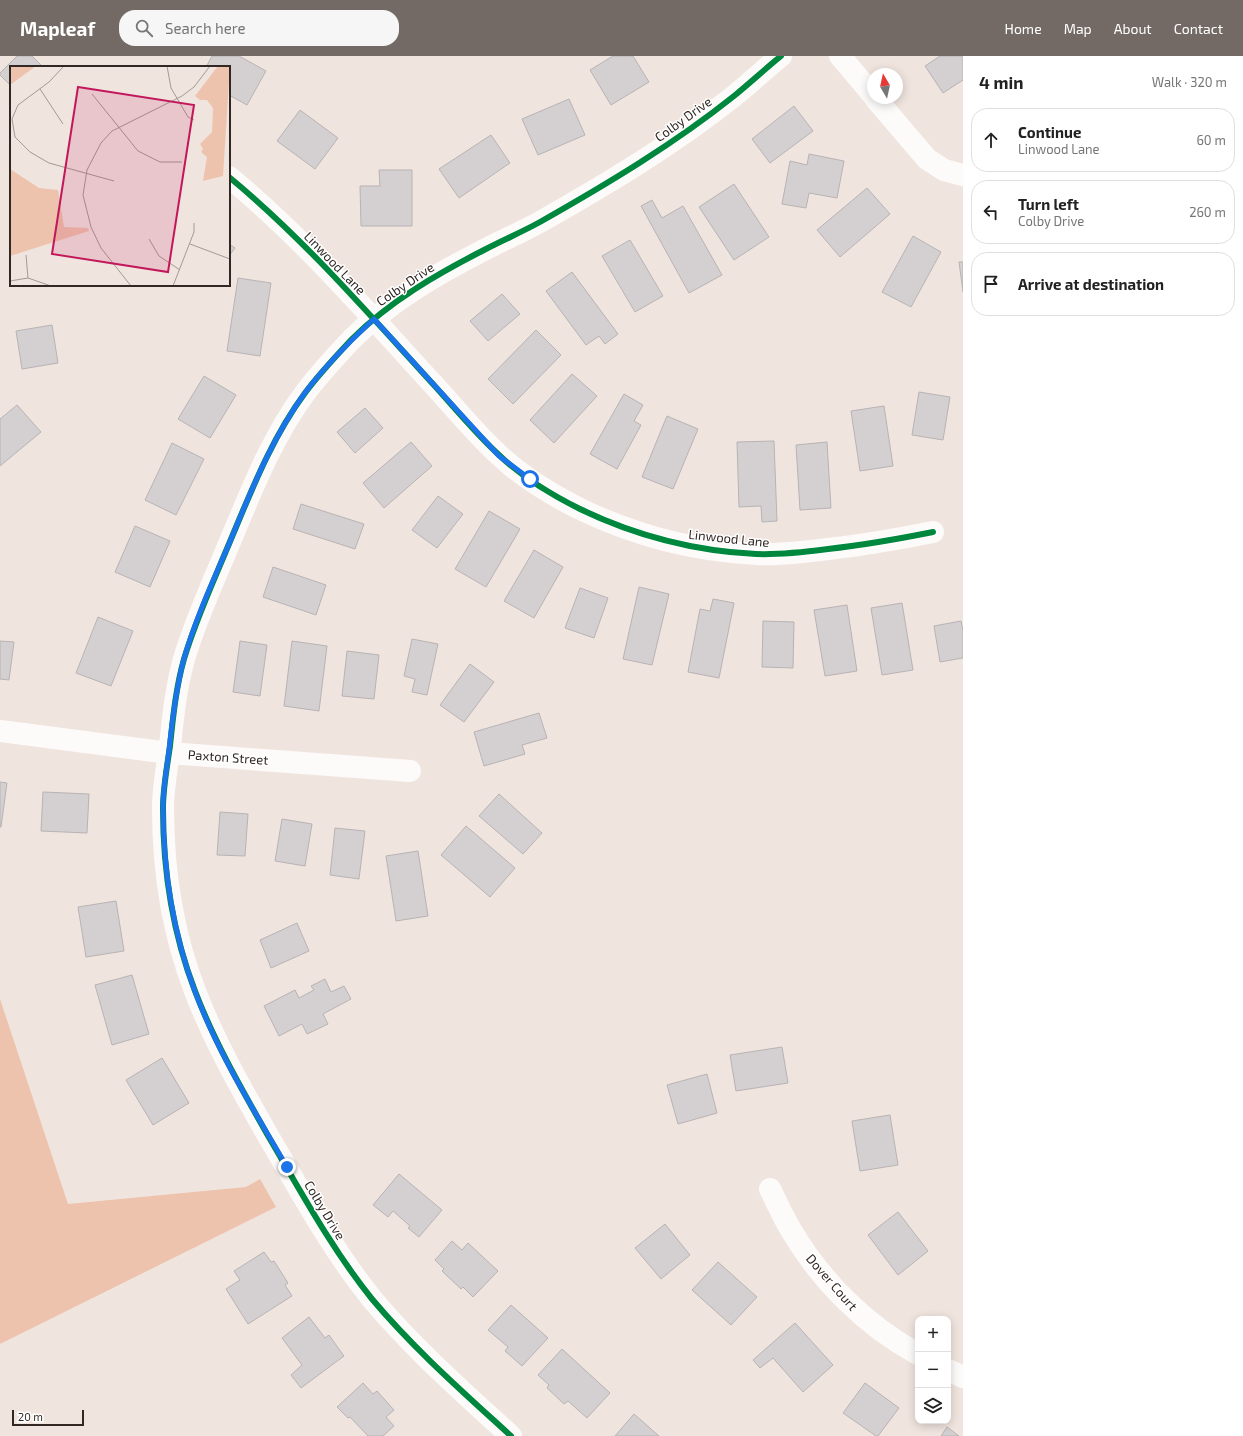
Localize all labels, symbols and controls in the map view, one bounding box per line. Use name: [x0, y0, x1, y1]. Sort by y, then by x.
search box: [119, 10, 399, 46]
text: Mapleaf: [20, 17, 95, 40]
icon: search: [133, 17, 155, 39]
text: Search here: [165, 19, 246, 37]
text: Home: [1005, 20, 1042, 37]
text: Map: [1064, 20, 1092, 37]
text: About: [1114, 20, 1152, 37]
text: Contact: [1174, 20, 1223, 37]
inset map: [10, 66, 230, 286]
north arrow: [867, 68, 903, 104]
text: 4 min: [979, 72, 1023, 92]
text: Walk · 320 m: [1152, 74, 1227, 90]
street label: Colby Drive: [651, 93, 715, 145]
text: Continue: [1018, 123, 1081, 141]
icon: ahead: [980, 129, 1002, 151]
text: 60 m: [1196, 132, 1226, 148]
text: Linwood Lane: [1018, 141, 1100, 157]
text: Turn left: [1018, 195, 1079, 213]
icon: left: [980, 201, 1002, 223]
text: 260 m: [1189, 204, 1226, 220]
text: Colby Drive: [1018, 213, 1084, 229]
street label: Linwood Lane: [301, 228, 369, 298]
street label: Colby Drive: [373, 259, 437, 309]
icon: arrive: [980, 273, 1002, 295]
text: Arrive at destination: [1018, 275, 1164, 293]
route start: [521, 470, 539, 488]
street label: Linwood Lane: [688, 526, 770, 550]
street label: Paxton Street: [187, 746, 269, 768]
route end: [278, 1158, 296, 1176]
street label: Colby Drive: [301, 1177, 349, 1243]
street label: Dover Court: [803, 1250, 861, 1314]
map controls: [915, 1316, 951, 1424]
button: +: [915, 1316, 951, 1352]
button: −: [915, 1352, 951, 1388]
button: layers: [915, 1388, 951, 1424]
scale bar: [12, 1408, 84, 1427]
text: 20 m: [18, 1410, 43, 1423]

